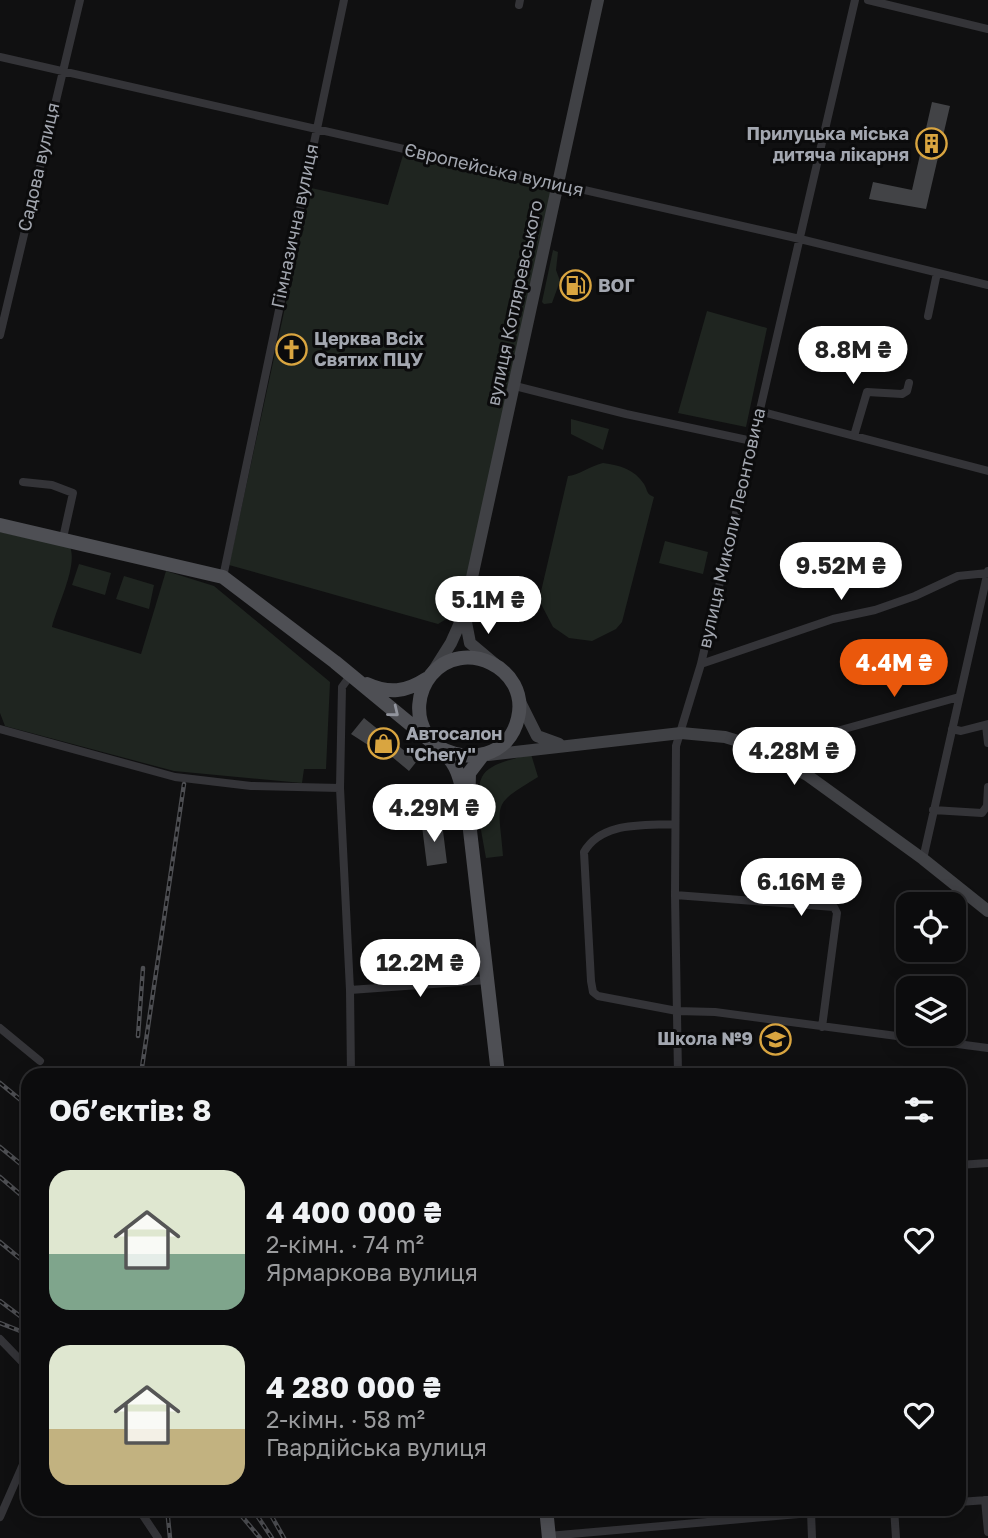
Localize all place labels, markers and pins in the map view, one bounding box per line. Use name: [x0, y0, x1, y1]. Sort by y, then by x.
place label: Прилуцька міська дитяча лікарня: [747, 122, 909, 165]
building icon: Прилуцька міська дитяча лікарня: [915, 127, 949, 161]
fuel station icon: ВОГ: [558, 269, 592, 303]
place label: ВОГ: [598, 274, 635, 296]
pin: 8.8M ₴: [796, 326, 910, 386]
place label: Церква Всіх Святих ПЦУ: [314, 327, 424, 370]
church icon: Церква Всіх Святих ПЦУ: [274, 332, 308, 366]
pin: 9.52M ₴: [776, 542, 906, 602]
pin: 5.1M ₴: [431, 576, 545, 636]
pin: 4.4M ₴: [837, 640, 951, 699]
place label: Автосалон "Chery": [406, 722, 502, 765]
shop icon: Автосалон "Chery": [366, 727, 400, 761]
pin: 4.28M ₴: [729, 728, 859, 787]
pin: 4.29M ₴: [369, 784, 499, 844]
pin: 6.16M ₴: [736, 858, 866, 918]
pin: 12.2M ₴: [355, 940, 485, 999]
school or university icon: Школа №9: [759, 1022, 793, 1056]
place label: Школа №9: [657, 1027, 753, 1049]

